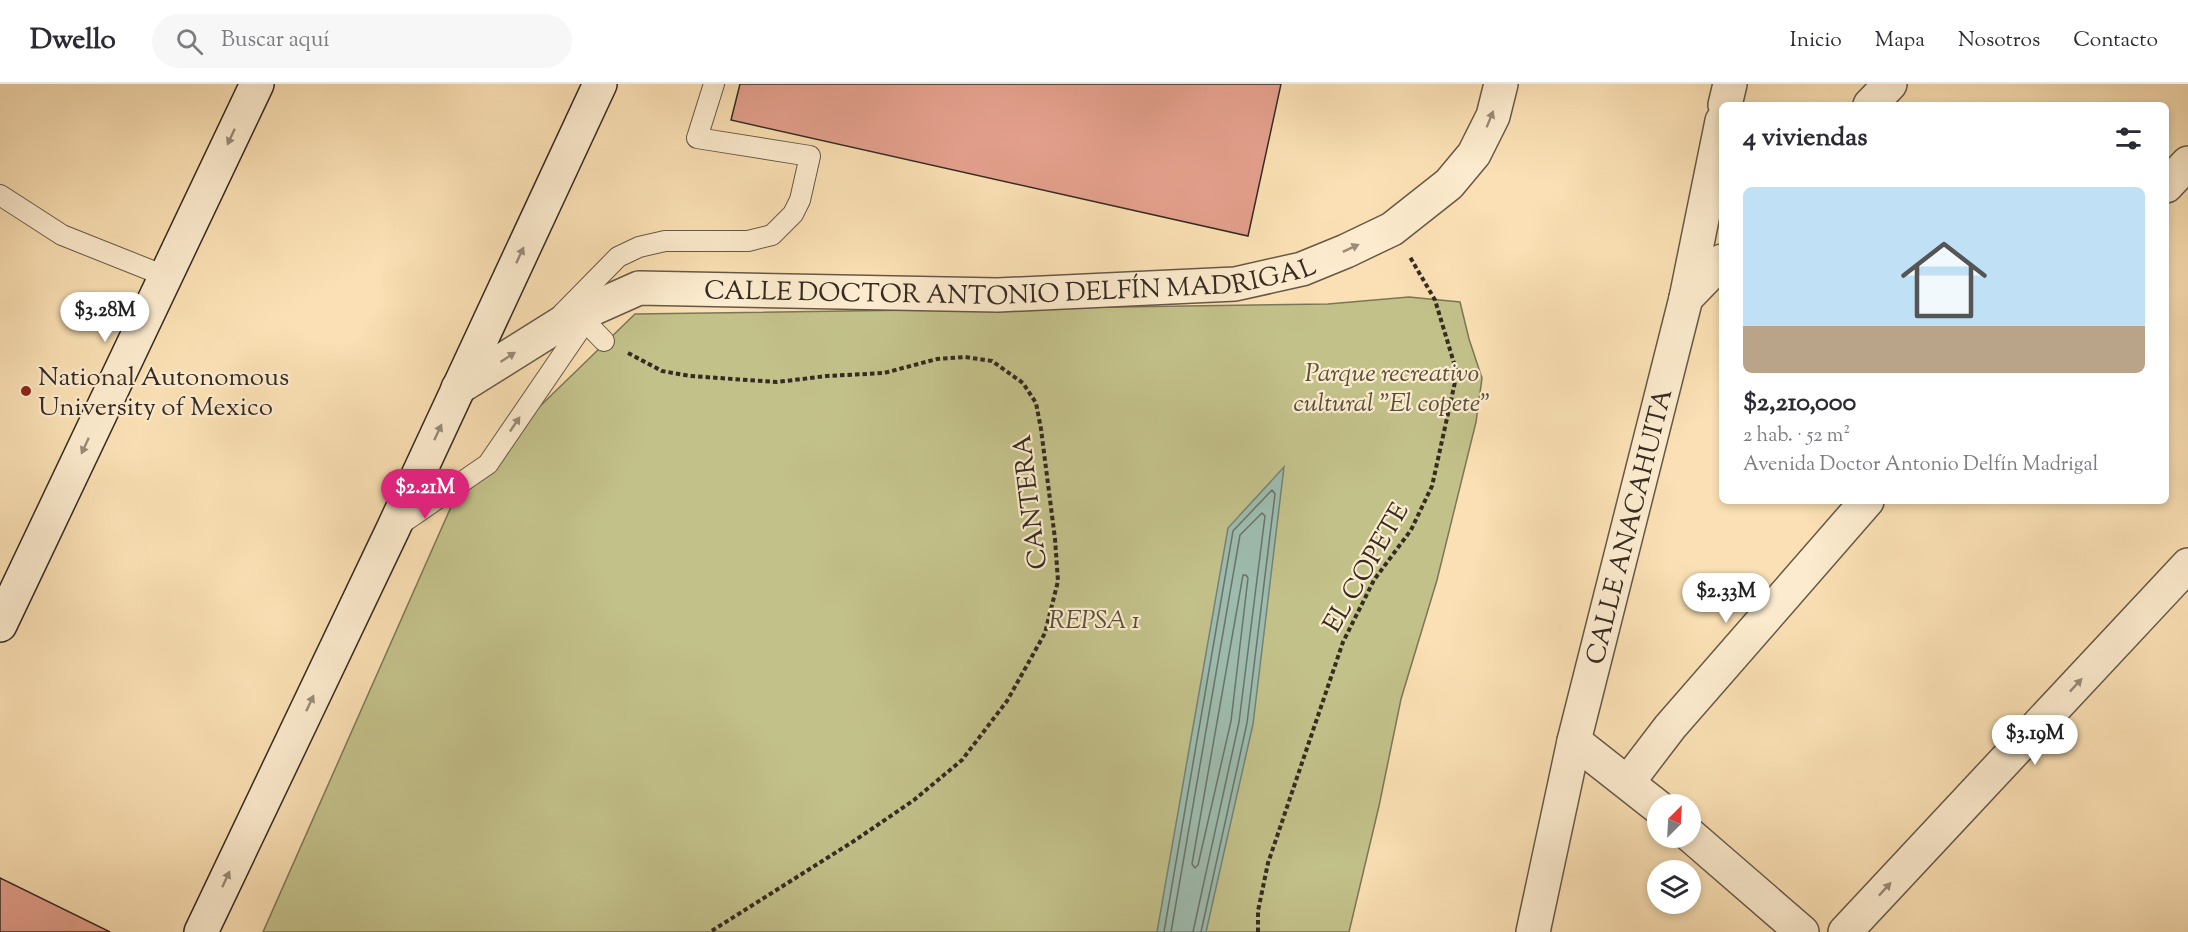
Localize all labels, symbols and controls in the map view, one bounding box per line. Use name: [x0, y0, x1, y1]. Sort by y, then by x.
search box: [152, 14, 572, 68]
text: Dwello: [30, 21, 116, 61]
icon: search: [173, 25, 206, 58]
text: Buscar aquí: [221, 25, 330, 57]
text: Inicio: [1790, 26, 1842, 56]
text: Mapa: [1875, 26, 1925, 56]
text: Nosotros: [1958, 26, 2040, 56]
text: Contacto: [2073, 26, 2158, 56]
one-way arrow: [1485, 110, 1495, 128]
text: 4 viviendas: [1743, 120, 1867, 157]
icon: filters: [2112, 122, 2145, 155]
one-way arrow: [227, 128, 236, 145]
icon: home: [1890, 226, 1998, 334]
one-way arrow: [1343, 244, 1360, 253]
one-way arrow: [516, 247, 525, 264]
street label: CALLE DOCTOR ANTONIO DELFÍN MADRIGAL: [704, 249, 1323, 316]
pin: $3.28M: [56, 292, 154, 343]
text: $3.28M: [74, 297, 136, 326]
one-way arrow: [500, 351, 516, 362]
park label: Parque recreativo cultural "El copete": [1293, 356, 1491, 423]
place label: National Autonomous University of Mexico: [38, 360, 289, 427]
marker: National Autonomous University of Mexico: [19, 384, 33, 398]
street label: CALLE ANACAHUITA: [1578, 385, 1683, 669]
text: $2,210,000: [1743, 385, 1856, 422]
one-way arrow: [510, 416, 521, 433]
text: 2 hab. · 52 m²: [1743, 422, 1850, 451]
one-way arrow: [434, 423, 443, 440]
street label: CANTERA: [1005, 432, 1058, 571]
one-way arrow: [80, 437, 89, 454]
text: Avenida Doctor Antonio Delfín Madrigal: [1743, 451, 2098, 480]
pin: $2.21M: [376, 469, 474, 520]
text: $2.21M: [395, 474, 455, 503]
street label: EL COPETE: [1315, 496, 1419, 640]
pin: $2.33M: [1677, 573, 1775, 624]
text: $2.33M: [1696, 578, 1756, 607]
park label: REPSA 1: [1048, 603, 1140, 640]
one-way arrow: [2069, 678, 2083, 693]
one-way arrow: [305, 695, 314, 712]
pin: $3.19M: [1986, 715, 2084, 766]
text: $3.19M: [2006, 720, 2064, 749]
north arrow: [1647, 794, 1701, 848]
map controls: [1647, 794, 1701, 914]
button: layers: [1647, 860, 1701, 914]
one-way arrow: [221, 871, 230, 888]
one-way arrow: [1878, 882, 1892, 897]

